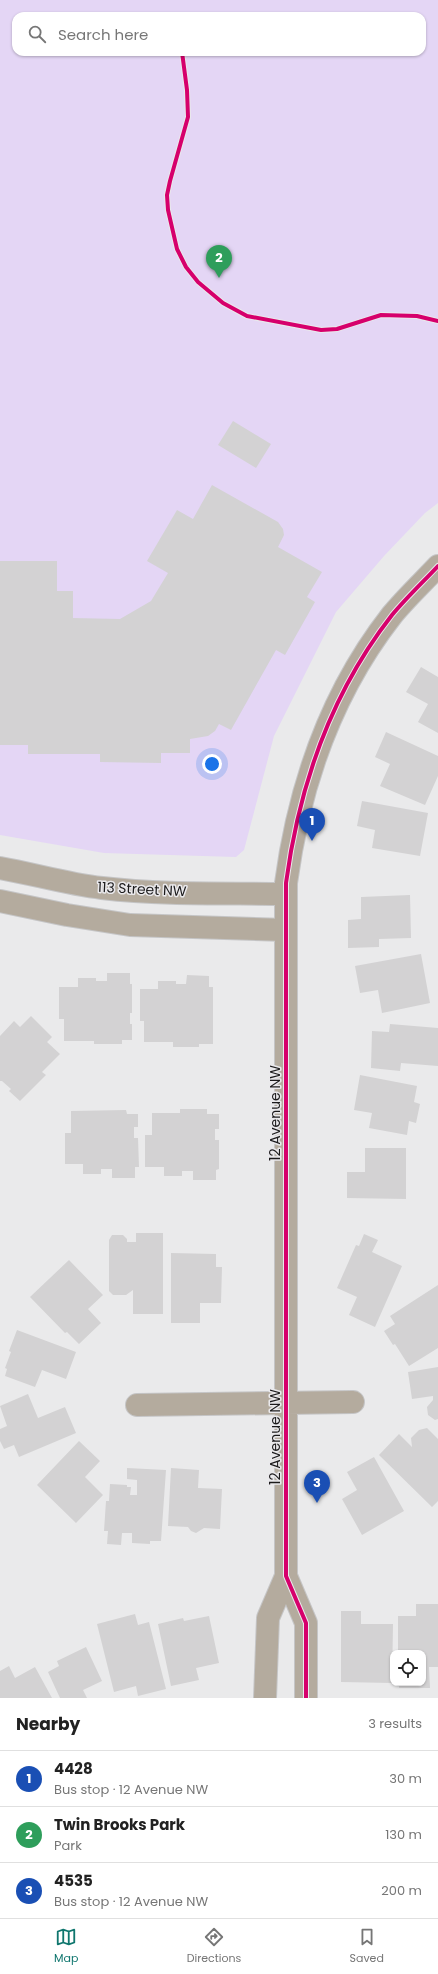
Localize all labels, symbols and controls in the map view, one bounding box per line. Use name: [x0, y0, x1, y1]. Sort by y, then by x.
search box: [12, 12, 426, 56]
icon: search: [26, 23, 48, 45]
text: Search here: [58, 24, 148, 45]
pin: 2: [206, 245, 232, 278]
your location: [202, 754, 222, 774]
pin: 1: [299, 808, 325, 841]
street label: 113 Street NW: [97, 877, 187, 901]
street label: 12 Avenue NW: [265, 1065, 285, 1161]
street label: 12 Avenue NW: [265, 1389, 285, 1485]
pin: 3: [304, 1470, 330, 1503]
map controls: [390, 1650, 426, 1686]
button: locate: [390, 1650, 426, 1686]
text: Nearby: [16, 1712, 80, 1736]
text: 3 results: [368, 1714, 422, 1733]
text: 4428: [54, 1758, 93, 1779]
text: 1: [27, 1769, 31, 1788]
text: 30 m: [389, 1769, 422, 1788]
text: Bus stop · 12 Avenue NW: [54, 1780, 208, 1799]
text: Twin Brooks Park: [54, 1814, 185, 1835]
text: 2: [25, 1825, 33, 1844]
text: 130 m: [385, 1825, 422, 1844]
text: Park: [54, 1836, 82, 1855]
text: 4535: [54, 1870, 93, 1891]
text: 3: [25, 1881, 33, 1900]
text: 200 m: [381, 1881, 422, 1900]
text: Bus stop · 12 Avenue NW: [54, 1892, 208, 1911]
tab: Map: [54, 1926, 78, 1967]
tab: Directions: [187, 1926, 241, 1967]
tab: Saved: [350, 1926, 384, 1967]

